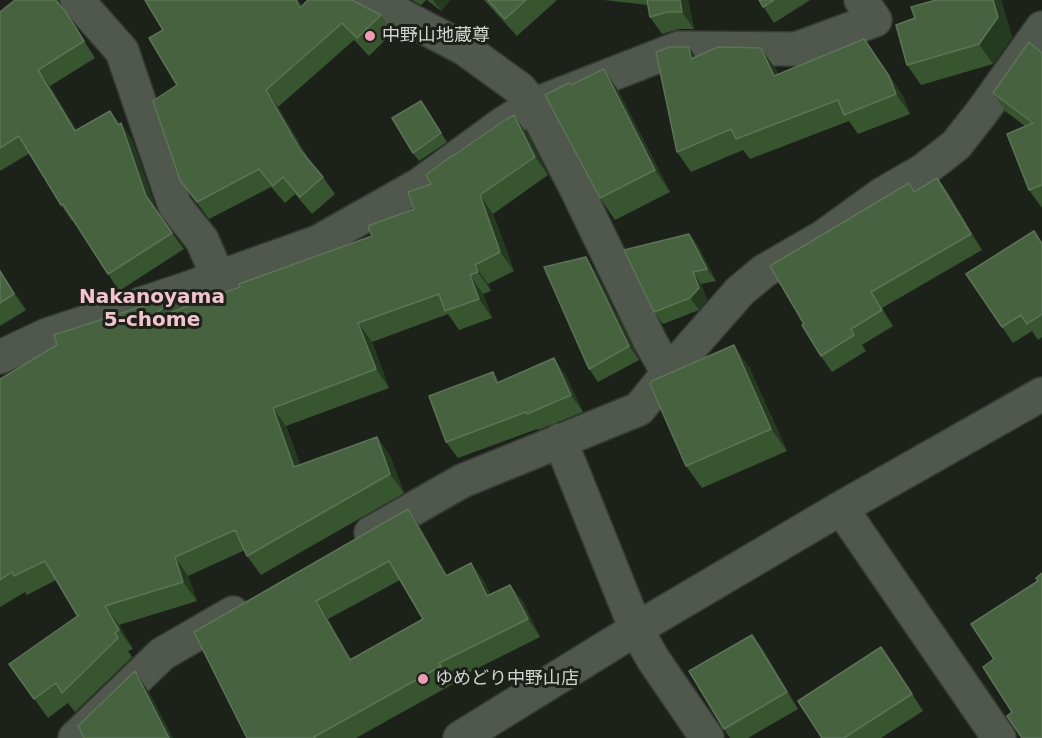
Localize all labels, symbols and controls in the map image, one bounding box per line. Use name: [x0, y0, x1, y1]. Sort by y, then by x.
place label: 中野山地蔵尊: [382, 25, 490, 47]
marker: 中野山地蔵尊: [363, 29, 377, 43]
district label: Nakanoyama 5-chome: [79, 286, 225, 333]
place label: ゆめどり中野山店: [435, 668, 579, 690]
marker: ゆめどり中野山店: [416, 672, 430, 686]

